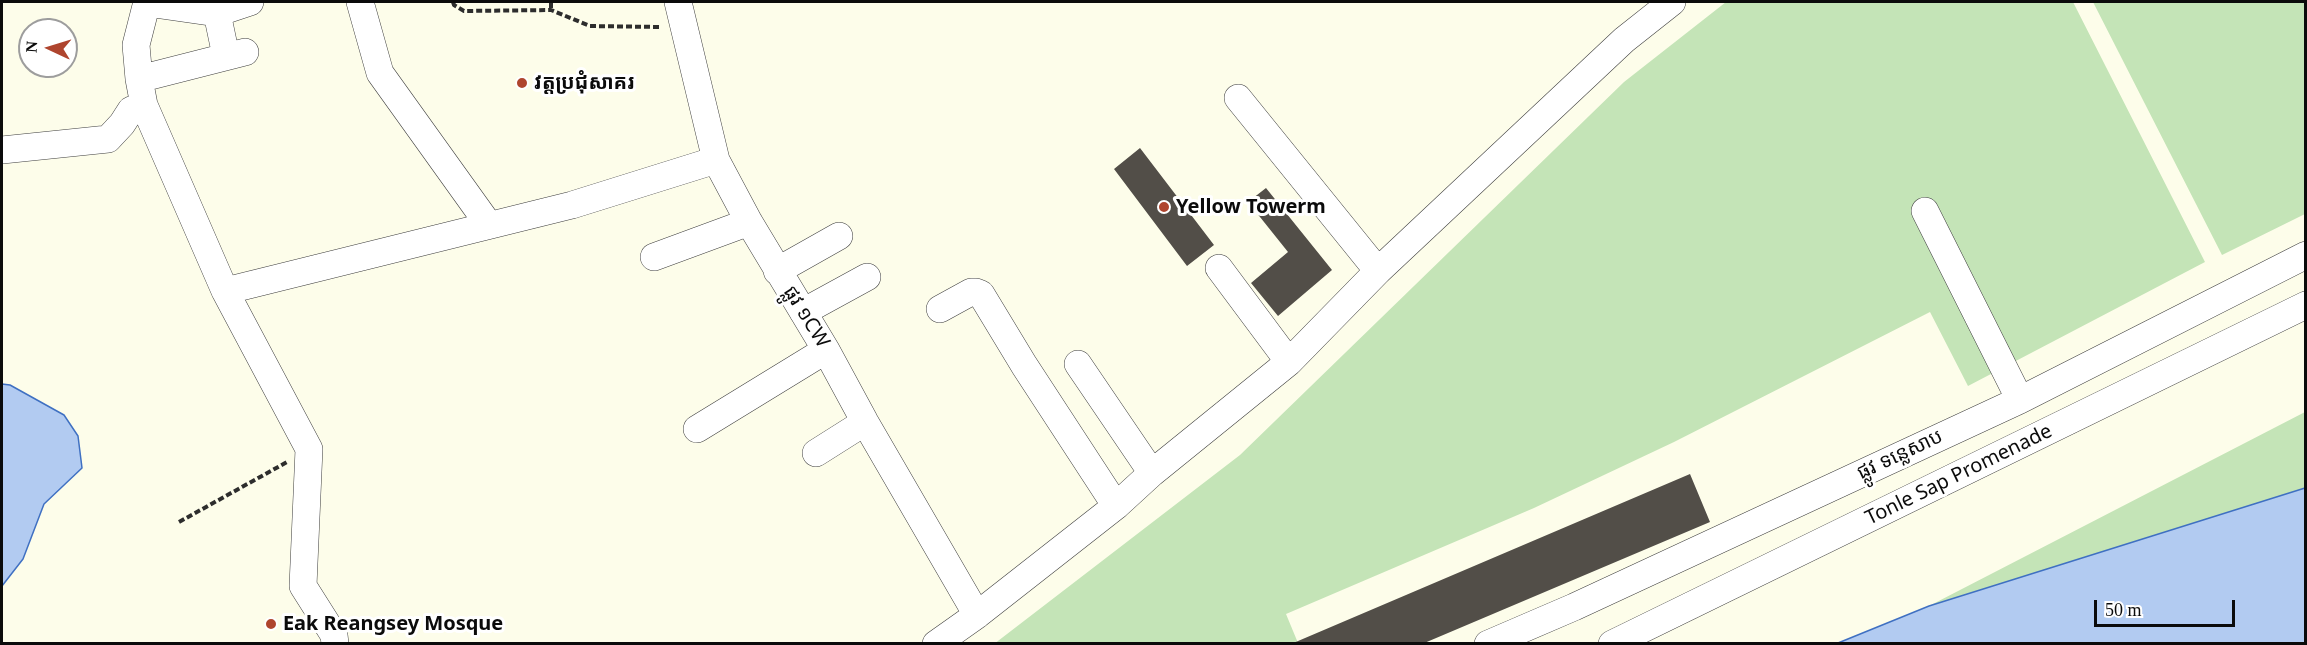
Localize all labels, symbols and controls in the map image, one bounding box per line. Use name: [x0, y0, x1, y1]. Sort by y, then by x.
north arrow: [18, 18, 78, 78]
text: N: [23, 40, 40, 53]
place label: វត្តប្រជុំសាគរ: [534, 71, 634, 95]
marker: វត្តប្រជុំសាគរ: [515, 76, 529, 90]
place label: Yellow Towerm: [1176, 195, 1326, 219]
marker: Yellow Towerm: [1157, 200, 1171, 214]
street label: ផ្លូវ ១CW: [778, 282, 834, 352]
street label: Tonle Sap Promenade: [1862, 419, 2056, 531]
street label: ផ្លូវ ទន្លេសាប: [1853, 425, 1947, 485]
scale bar: [2097, 588, 2238, 626]
text: 50 m: [2105, 600, 2142, 620]
place label: Eak Reangsey Mosque: [283, 612, 503, 636]
marker: Eak Reangsey Mosque: [264, 617, 278, 631]

